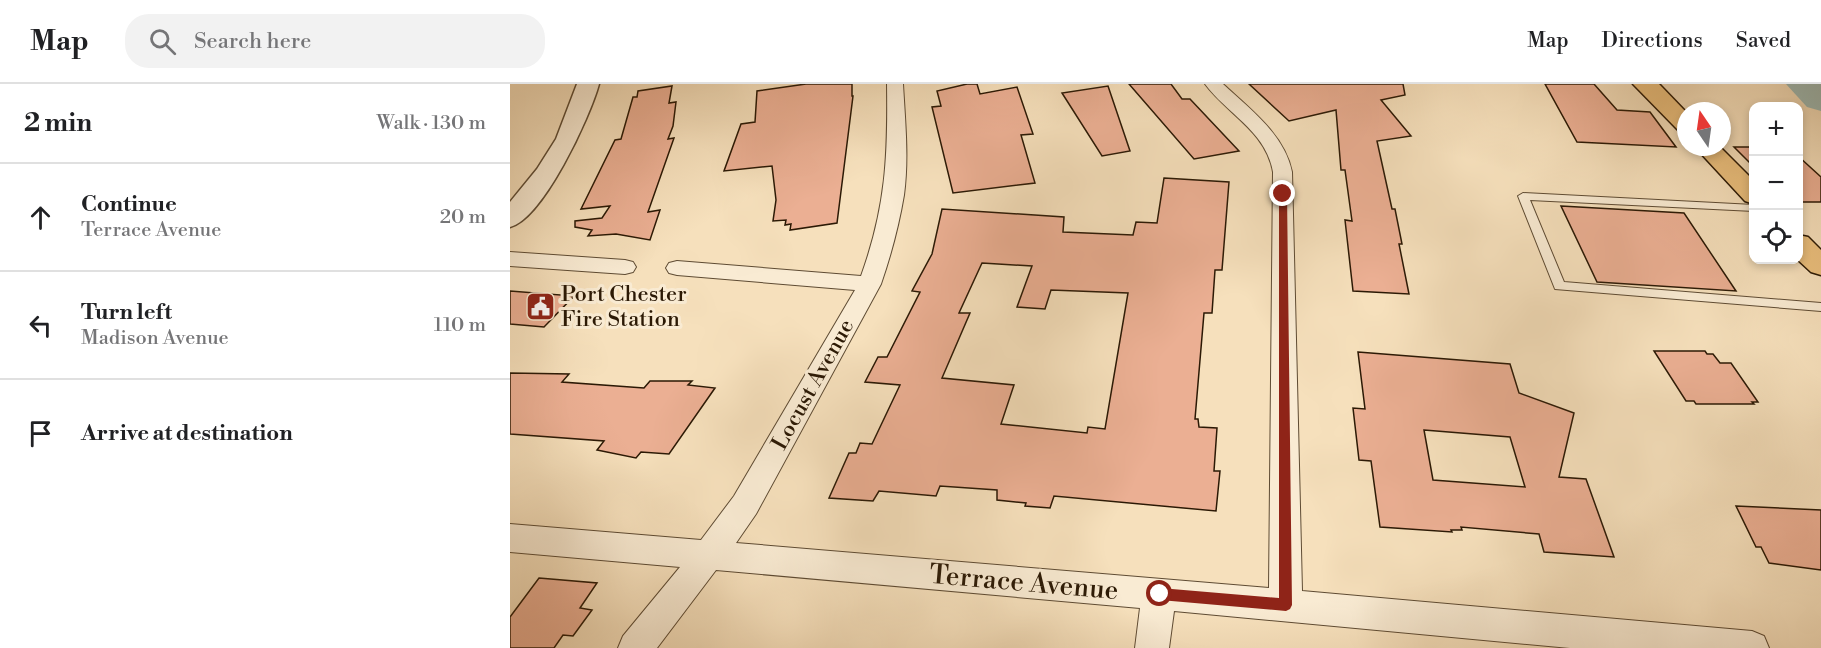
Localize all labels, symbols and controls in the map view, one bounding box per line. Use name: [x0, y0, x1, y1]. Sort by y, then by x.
search box: [125, 14, 545, 68]
text: Map: [30, 24, 89, 59]
icon: search: [146, 25, 179, 58]
text: Search here: [194, 28, 311, 55]
text: Map: [1527, 28, 1569, 54]
text: Directions: [1602, 28, 1703, 54]
text: Saved: [1736, 28, 1791, 54]
north arrow: [1677, 102, 1731, 156]
map controls: [1749, 102, 1803, 264]
button: +: [1749, 102, 1803, 156]
text: 2 min: [24, 107, 92, 139]
text: Walk · 130 m: [377, 111, 486, 136]
button: −: [1749, 156, 1803, 210]
route end: [1269, 180, 1295, 206]
text: Continue: [81, 191, 177, 218]
icon: ahead: [24, 201, 57, 234]
text: 20 m: [440, 205, 486, 230]
button: locate: [1749, 210, 1803, 264]
text: Terrace Avenue: [81, 218, 221, 243]
place label: Port Chester Fire Station: [561, 281, 687, 333]
public building icon: Port Chester Fire Station: [524, 290, 556, 322]
text: Turn left: [81, 299, 172, 326]
icon: left: [24, 309, 57, 342]
text: 110 m: [434, 313, 486, 338]
street label: Locust Avenue: [766, 315, 860, 455]
text: Madison Avenue: [81, 326, 229, 351]
icon: arrive: [24, 417, 57, 450]
text: Arrive at destination: [81, 420, 293, 447]
street label: Terrace Avenue: [928, 558, 1120, 608]
route start: [1146, 580, 1172, 606]

